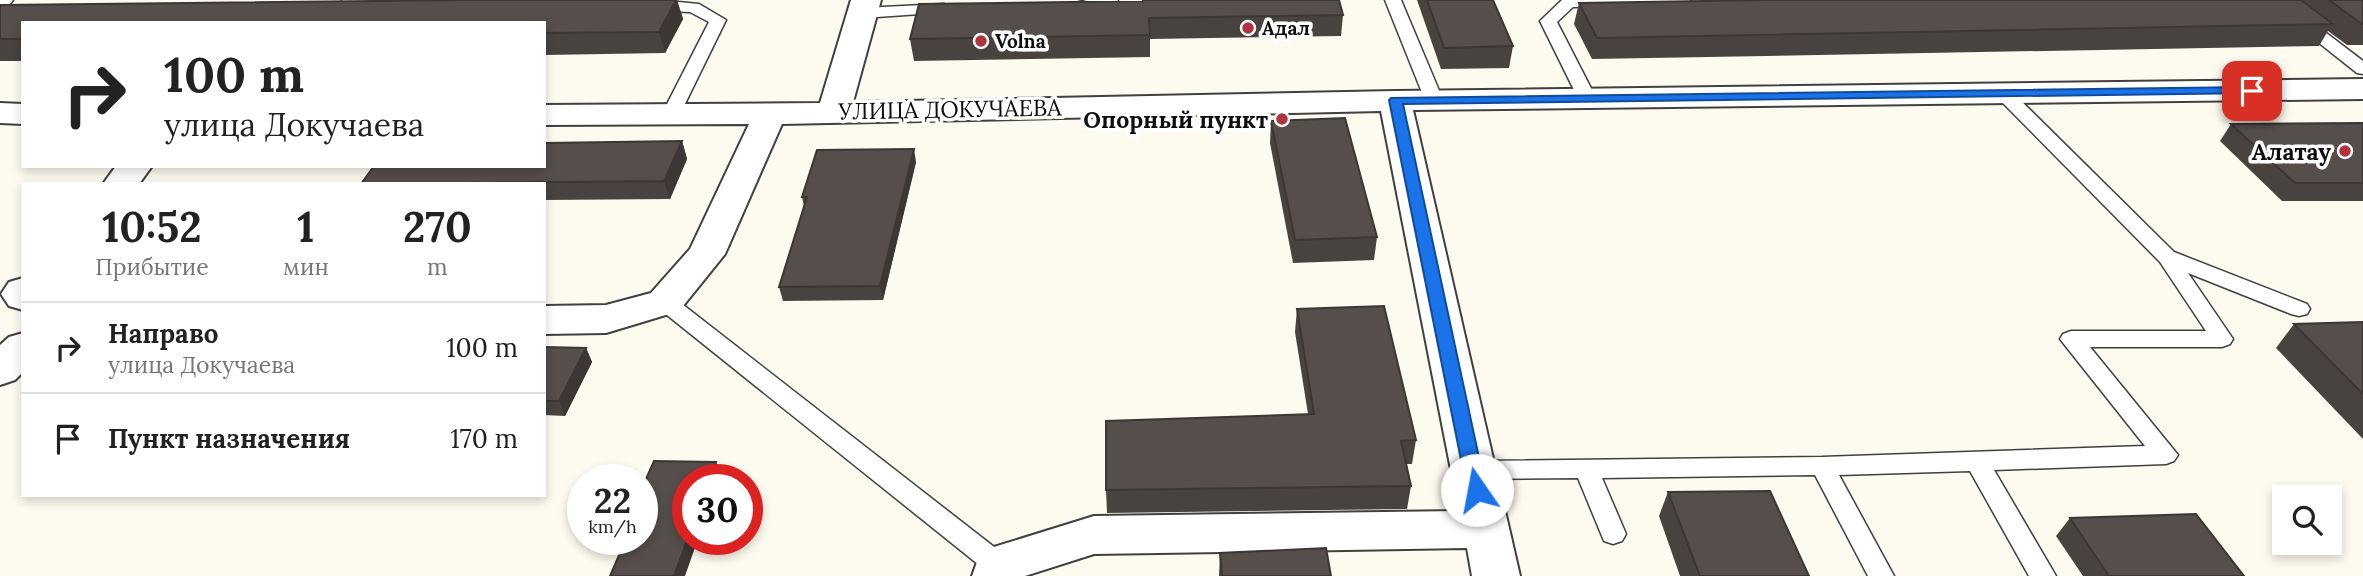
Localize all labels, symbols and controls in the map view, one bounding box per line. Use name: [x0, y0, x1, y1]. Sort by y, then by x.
place label: Адал: [1262, 16, 1310, 40]
marker: Адал: [1240, 20, 1256, 36]
place label: Volna: [995, 29, 1046, 53]
marker: Volna: [973, 33, 989, 49]
text: 100 m: [164, 43, 304, 105]
icon: right: [49, 49, 140, 140]
pin: [2222, 61, 2282, 121]
icon: arrive: [2233, 72, 2271, 110]
street label: УЛИЦА ДОКУЧАЕВА: [837, 93, 1062, 125]
text: улица Докучаева: [164, 104, 424, 145]
place label: Опорный пункт: [1083, 105, 1268, 134]
marker: Опорный пункт: [1274, 111, 1290, 127]
place label: Алатау: [2252, 137, 2331, 166]
marker: Алатау: [2337, 143, 2353, 159]
text: 10:52: [102, 200, 202, 254]
text: 1: [297, 200, 314, 254]
text: 270: [403, 200, 472, 254]
text: Прибытие: [95, 252, 209, 281]
text: мин: [283, 252, 329, 281]
text: m: [427, 252, 448, 281]
text: Направо: [108, 317, 219, 350]
icon: right: [49, 329, 87, 367]
text: 100 m: [446, 331, 518, 364]
text: улица Докучаева: [108, 350, 295, 379]
icon: arrive: [49, 420, 87, 458]
text: Пункт назначения: [108, 422, 350, 455]
text: 170 m: [450, 422, 518, 455]
position arrow: [1440, 453, 1514, 527]
speed limit sign: 30: [672, 464, 763, 555]
text: 22: [594, 478, 631, 523]
map controls: [2272, 485, 2342, 555]
button: search: [2272, 485, 2342, 555]
text: km/h: [588, 515, 637, 538]

